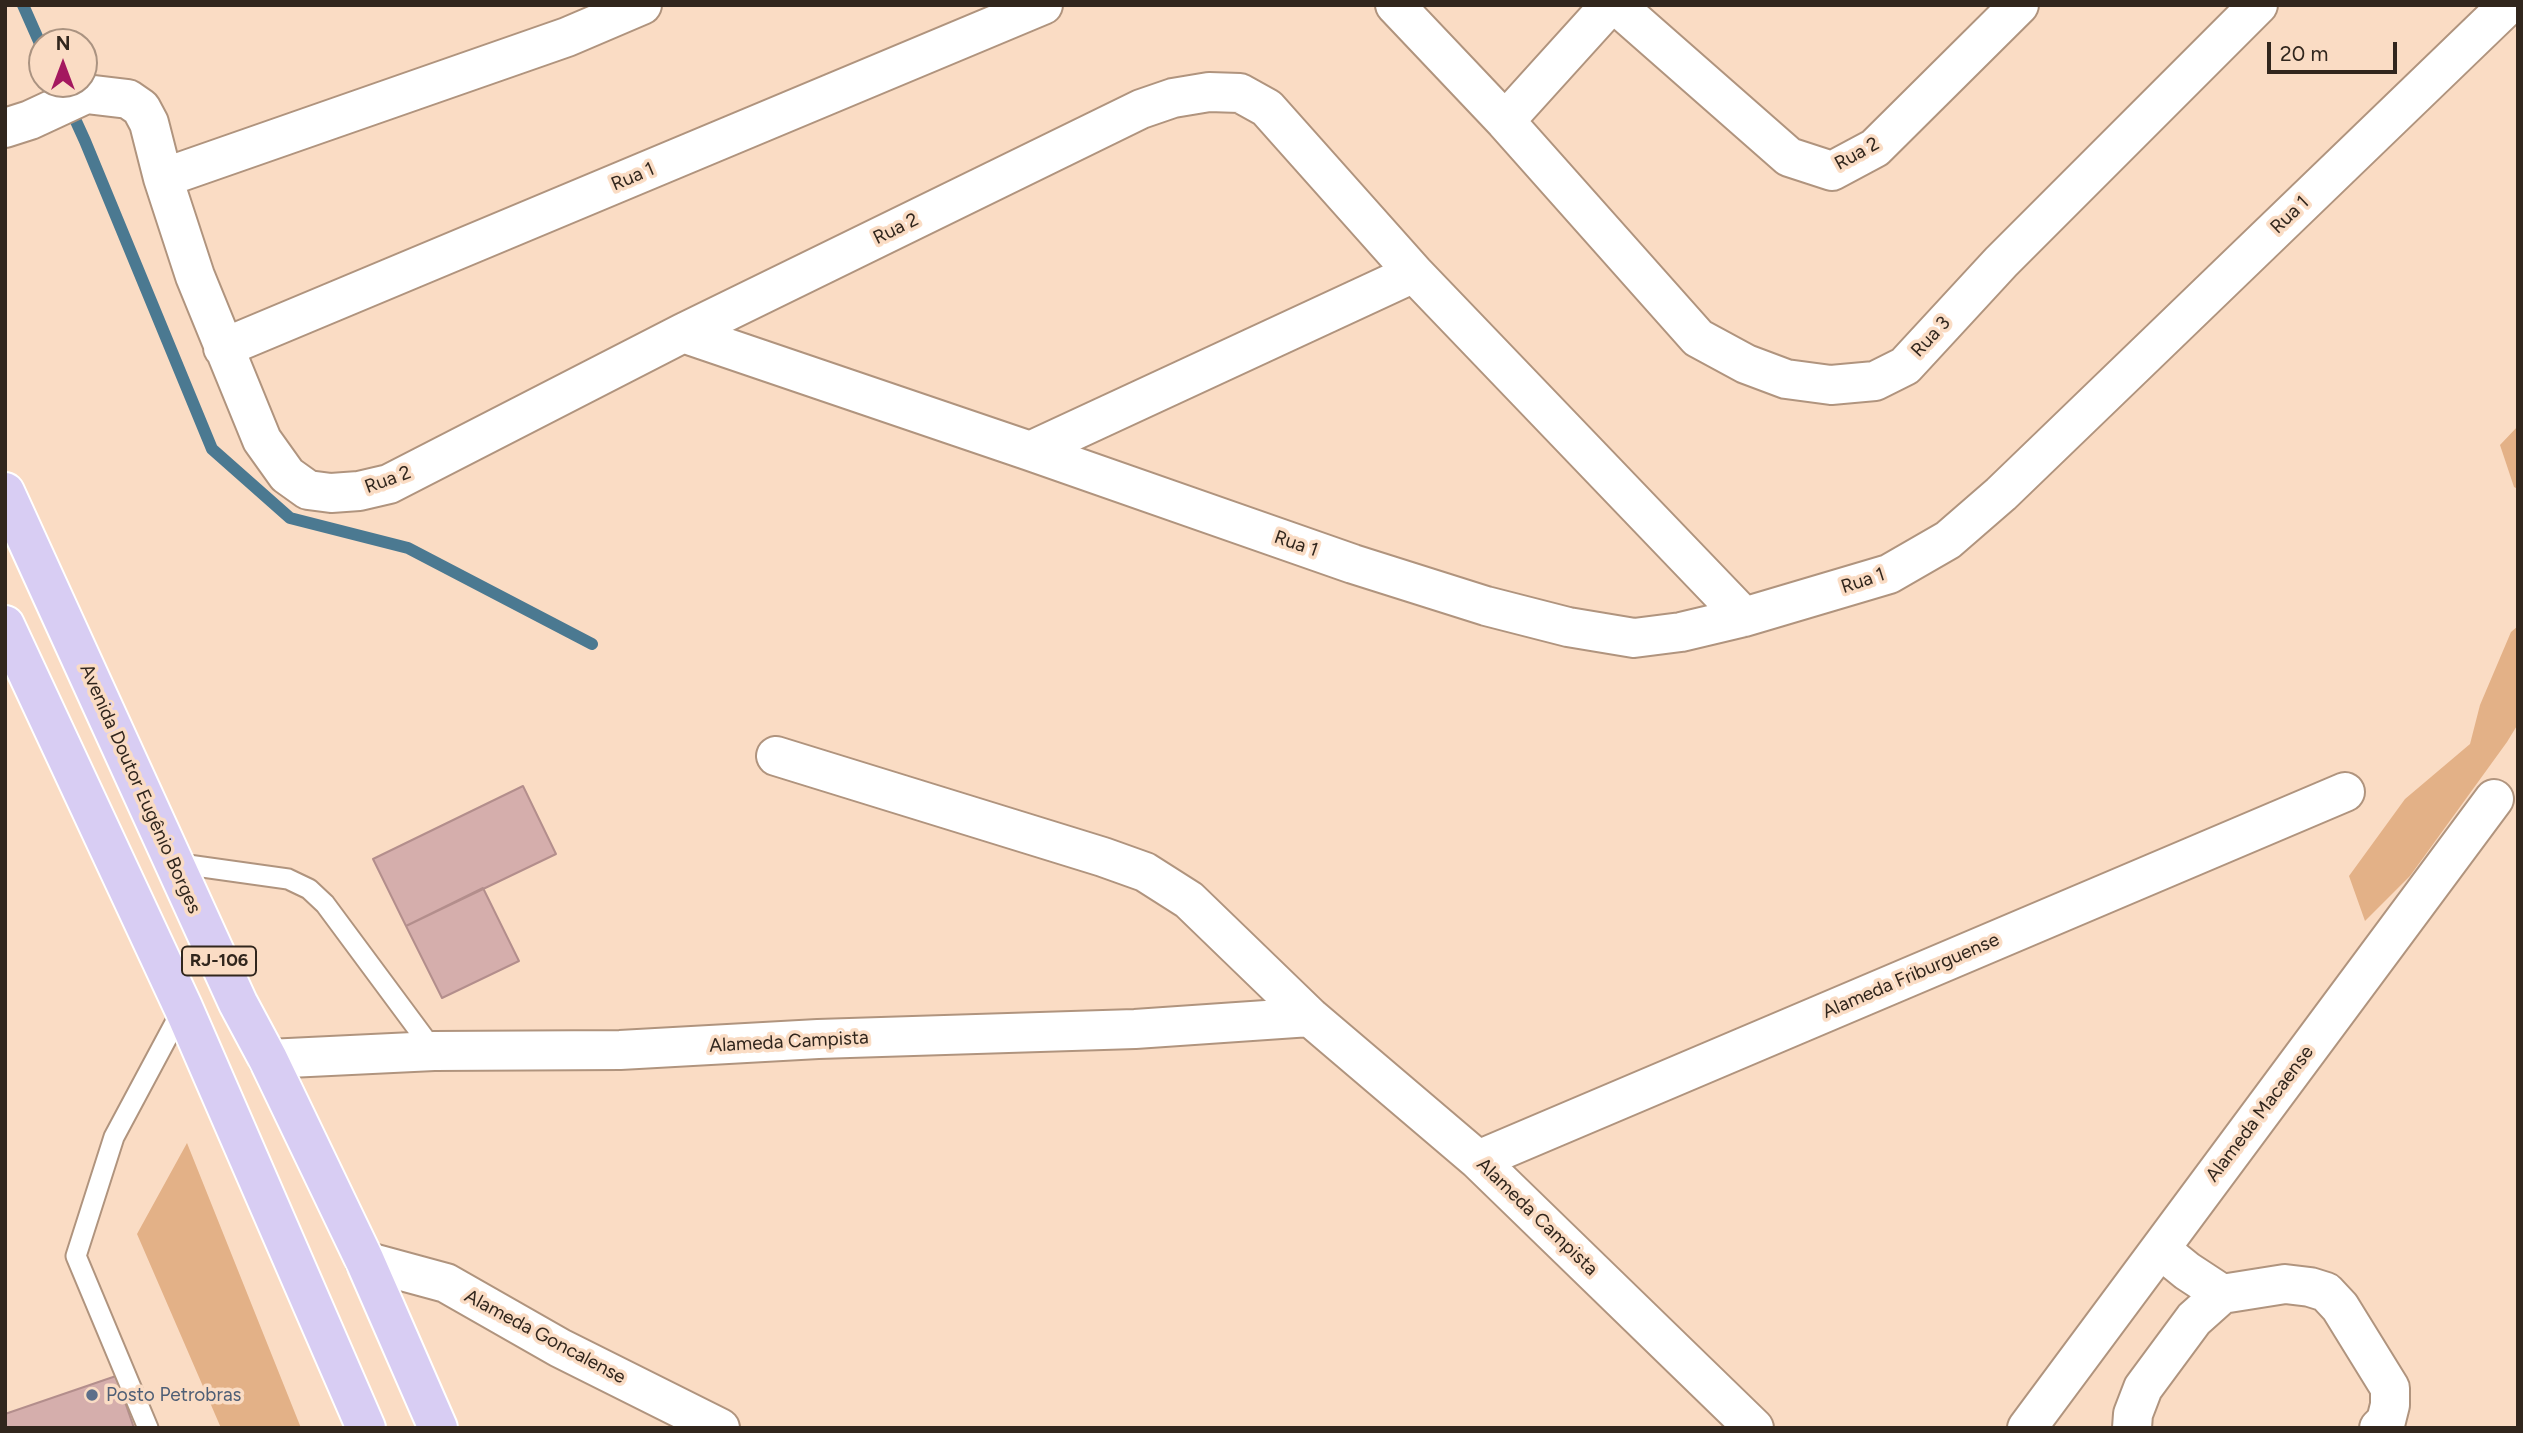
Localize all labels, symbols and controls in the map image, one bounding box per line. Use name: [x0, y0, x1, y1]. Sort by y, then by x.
north arrow: [28, 28, 98, 98]
scale bar: [2271, 28, 2400, 72]
text: N: [56, 32, 70, 55]
text: 20 m: [2280, 41, 2328, 66]
street label: Rua 2: [1831, 133, 1883, 175]
street label: Rua 1: [608, 158, 658, 196]
street label: Rua 1: [2266, 191, 2314, 239]
street label: Rua 2: [870, 208, 922, 250]
street label: Rua 3: [1907, 312, 1955, 362]
street label: Rua 2: [362, 461, 414, 499]
street label: Rua 1: [1271, 526, 1321, 562]
street label: Rua 1: [1838, 563, 1888, 599]
street label: Avenida Doutor Eugênio Borges: [75, 661, 205, 917]
street label: Alameda Friburguense: [1819, 928, 2003, 1024]
road number: RJ-106: [182, 946, 256, 976]
street label: Alameda Campista: [709, 1026, 869, 1058]
street label: Alameda Macaense: [2201, 1041, 2319, 1187]
street label: Alameda Campista: [1472, 1153, 1602, 1281]
street label: Alameda Goncalense: [461, 1285, 629, 1389]
place label: Posto Petrobras: [106, 1384, 241, 1406]
marker: Posto Petrobras: [84, 1387, 100, 1403]

